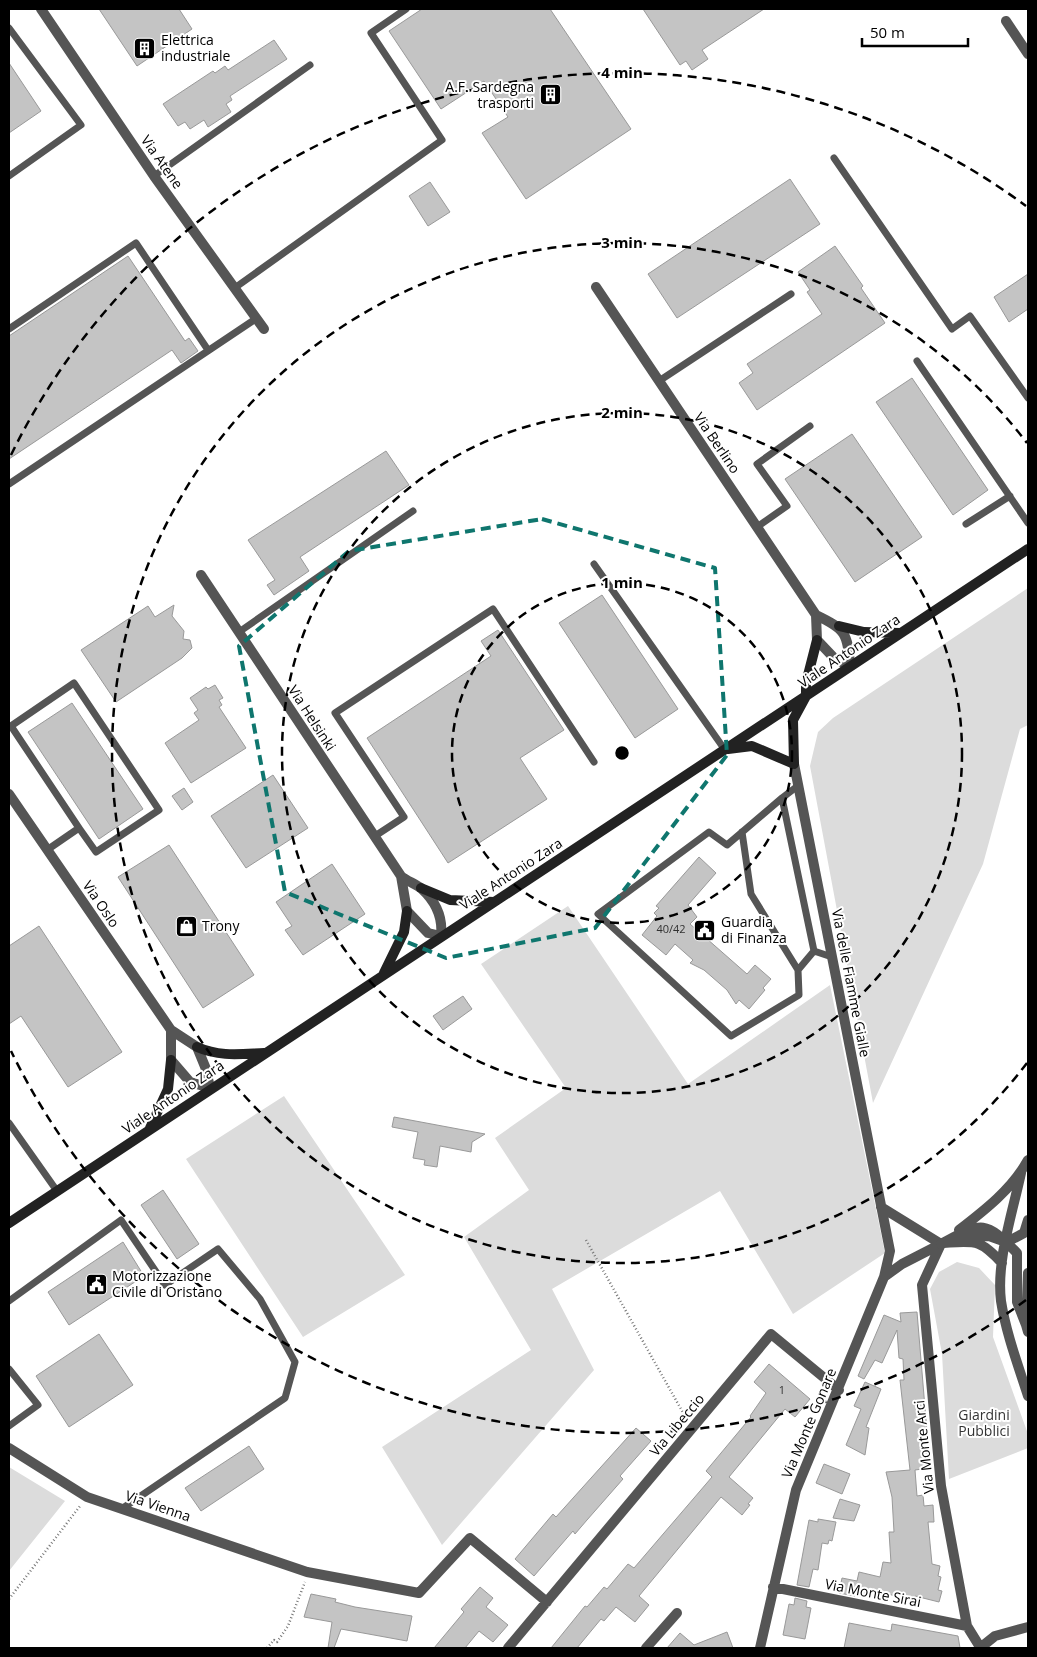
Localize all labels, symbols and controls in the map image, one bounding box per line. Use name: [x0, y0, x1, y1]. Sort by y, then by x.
scale bar: [862, 15, 968, 47]
text: 50 m: [870, 22, 905, 42]
place label: Elettrica industriale: [161, 30, 231, 65]
building icon: Elettrica industriale: [133, 36, 157, 60]
text: 4 min: [601, 62, 643, 82]
place label: A.F. Sardegna trasporti: [445, 77, 534, 112]
building icon: A.F. Sardegna trasporti: [538, 83, 562, 107]
street label: Via Atene: [137, 131, 188, 192]
text: 3 min: [601, 232, 643, 252]
text: 2 min: [601, 402, 643, 422]
street label: Via Berlino: [690, 408, 745, 477]
text: 1 min: [601, 572, 643, 592]
street label: Viale Antonio Zara: [794, 609, 903, 692]
street label: Via Helsinki: [284, 681, 341, 754]
centre of rings: [613, 744, 631, 762]
street label: Viale Antonio Zara: [456, 833, 566, 914]
street label: Via Oslo: [79, 877, 124, 931]
street label: Via delle Fiamme Gialle: [828, 907, 875, 1059]
place label: Guardia di Finanza: [721, 912, 787, 947]
shop icon: Trony: [174, 914, 198, 938]
place label: Trony: [202, 916, 240, 935]
public building icon: Guardia di Finanza: [693, 918, 717, 942]
house number: 40/42: [656, 921, 686, 936]
street label: Viale Antonio Zara: [118, 1055, 227, 1138]
place label: Motorizzazione Civile di Oristano: [112, 1266, 222, 1301]
public building icon: Motorizzazione Civile di Oristano: [84, 1272, 108, 1296]
street label: Via Monte Gonare: [777, 1365, 840, 1481]
house number: 1: [779, 1382, 785, 1397]
street label: Via Libeccio: [645, 1389, 708, 1460]
street label: Via Monte Arci: [909, 1399, 938, 1495]
park label: Giardini Pubblici: [958, 1405, 1010, 1440]
street label: Via Vienna: [123, 1485, 193, 1526]
street label: Via Monte Sirai: [823, 1574, 923, 1611]

